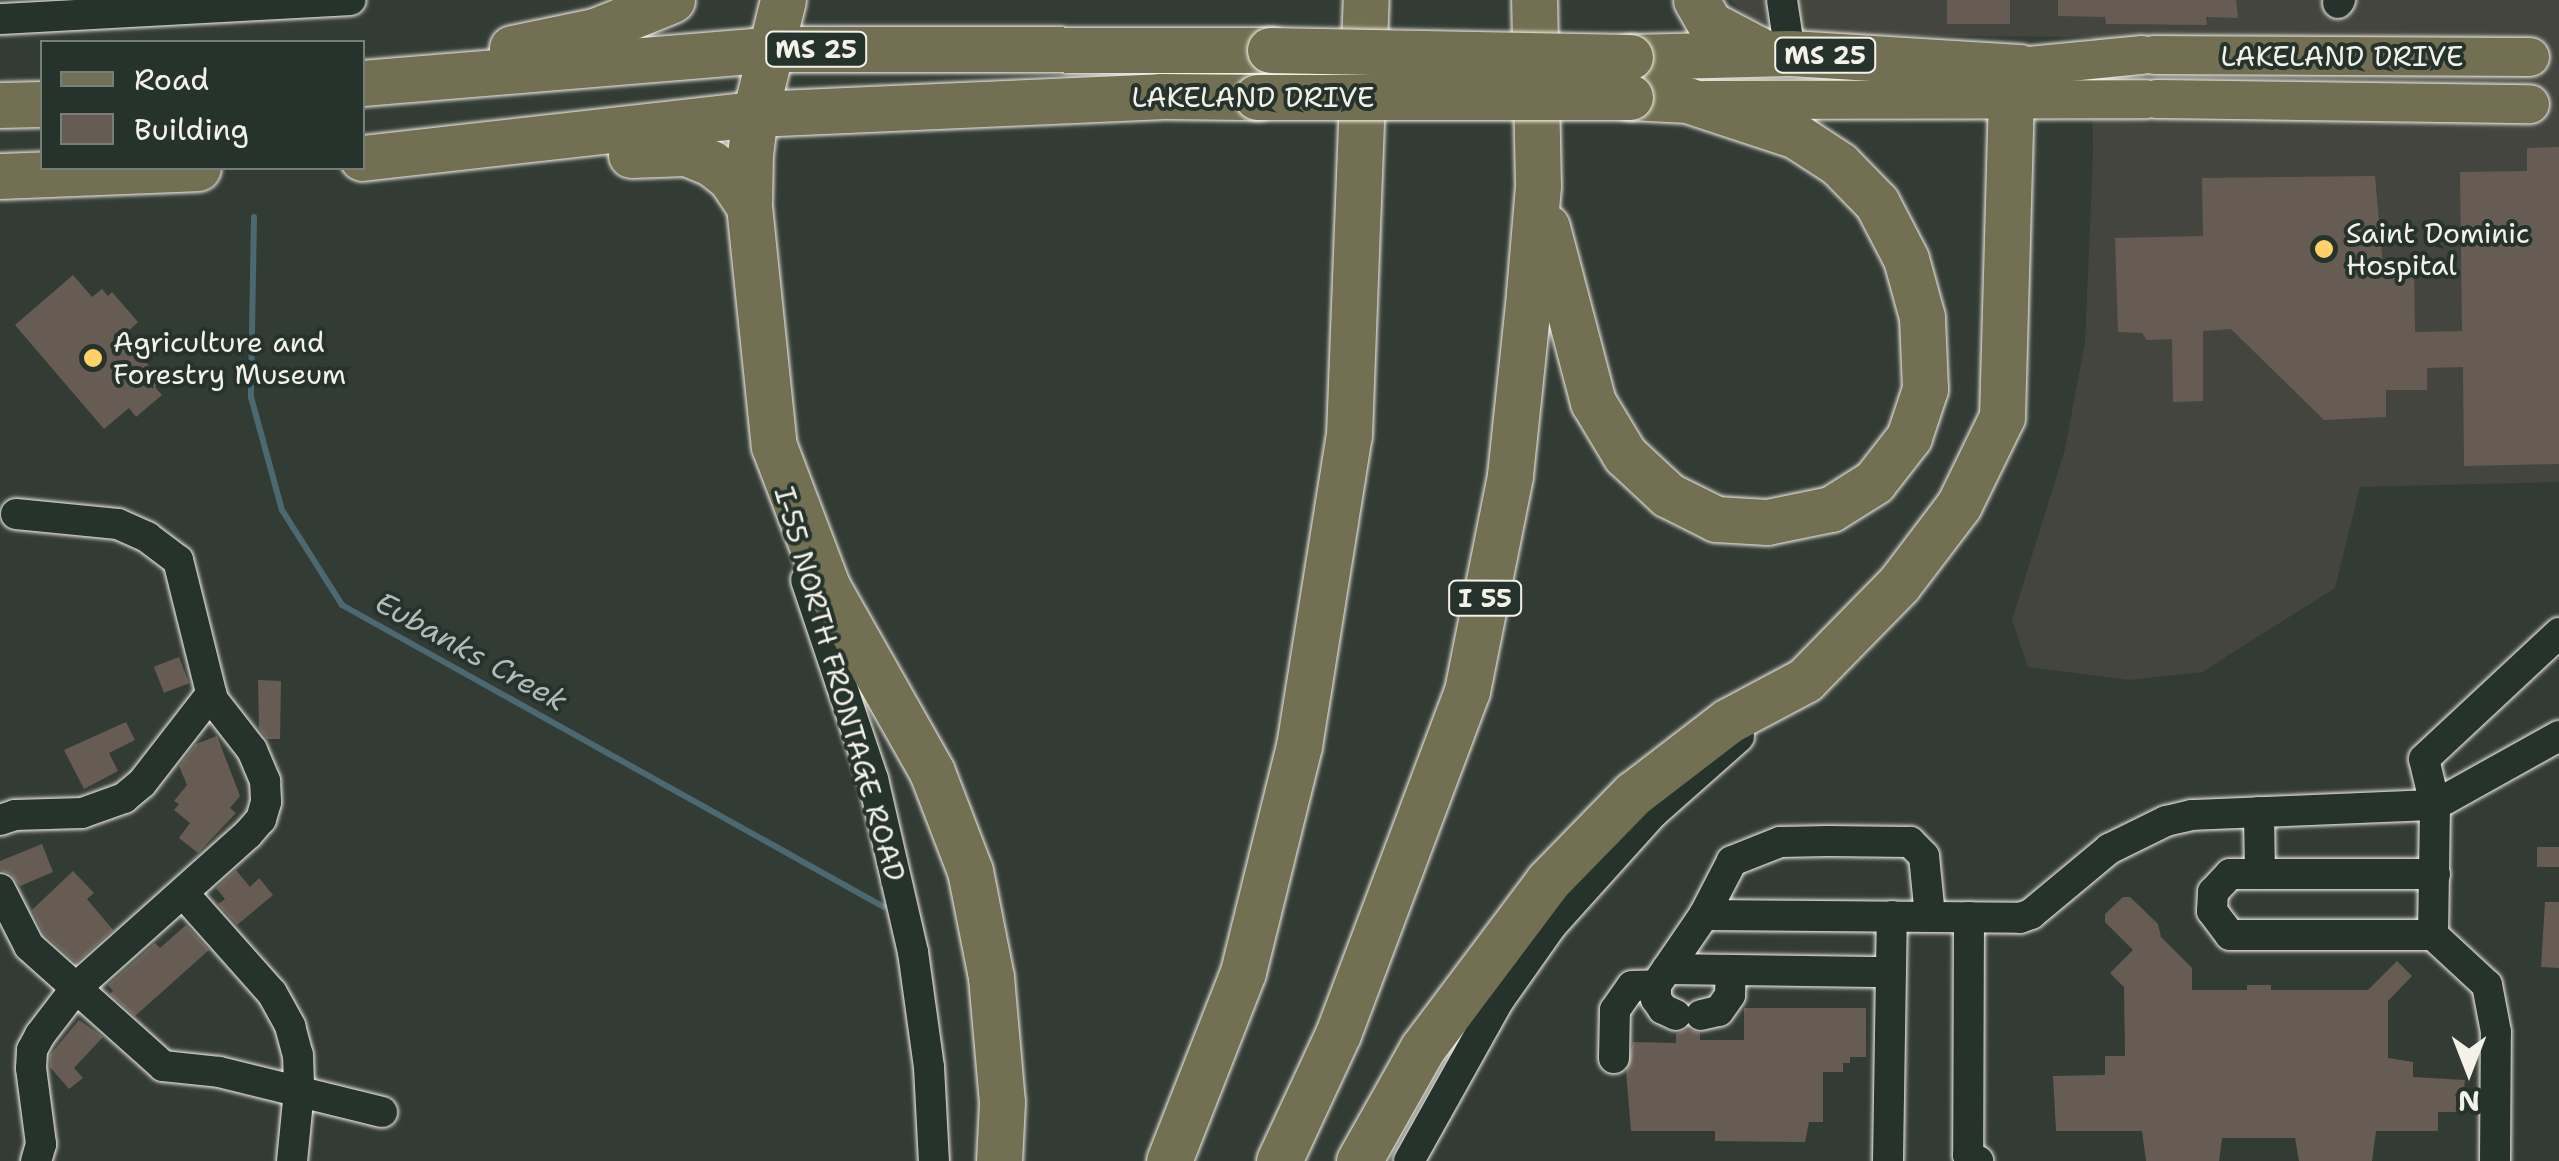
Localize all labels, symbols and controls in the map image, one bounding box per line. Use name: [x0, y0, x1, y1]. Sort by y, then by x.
road number: MS 25: [764, 29, 868, 69]
road number: MS 25: [1772, 35, 1878, 75]
street label: LAKELAND DRIVE: [2220, 39, 2464, 73]
legend: [40, 40, 365, 170]
text: Road: [134, 59, 209, 100]
street label: LAKELAND DRIVE: [1131, 80, 1375, 114]
text: Building: [134, 109, 249, 150]
place label: Saint Dominic Hospital: [2346, 216, 2530, 282]
marker: Saint Dominic Hospital: [2311, 236, 2337, 262]
place label: Agriculture and Forestry Museum: [113, 325, 346, 391]
marker: Agriculture and Forestry Museum: [82, 347, 104, 369]
street label: I-55 NORTH FRONTAGE ROAD: [768, 483, 912, 885]
road number: I 55: [1448, 578, 1522, 618]
water label: Eubanks Creek: [369, 584, 573, 720]
north arrow: [2419, 1021, 2519, 1121]
text: N: [2458, 1082, 2480, 1120]

